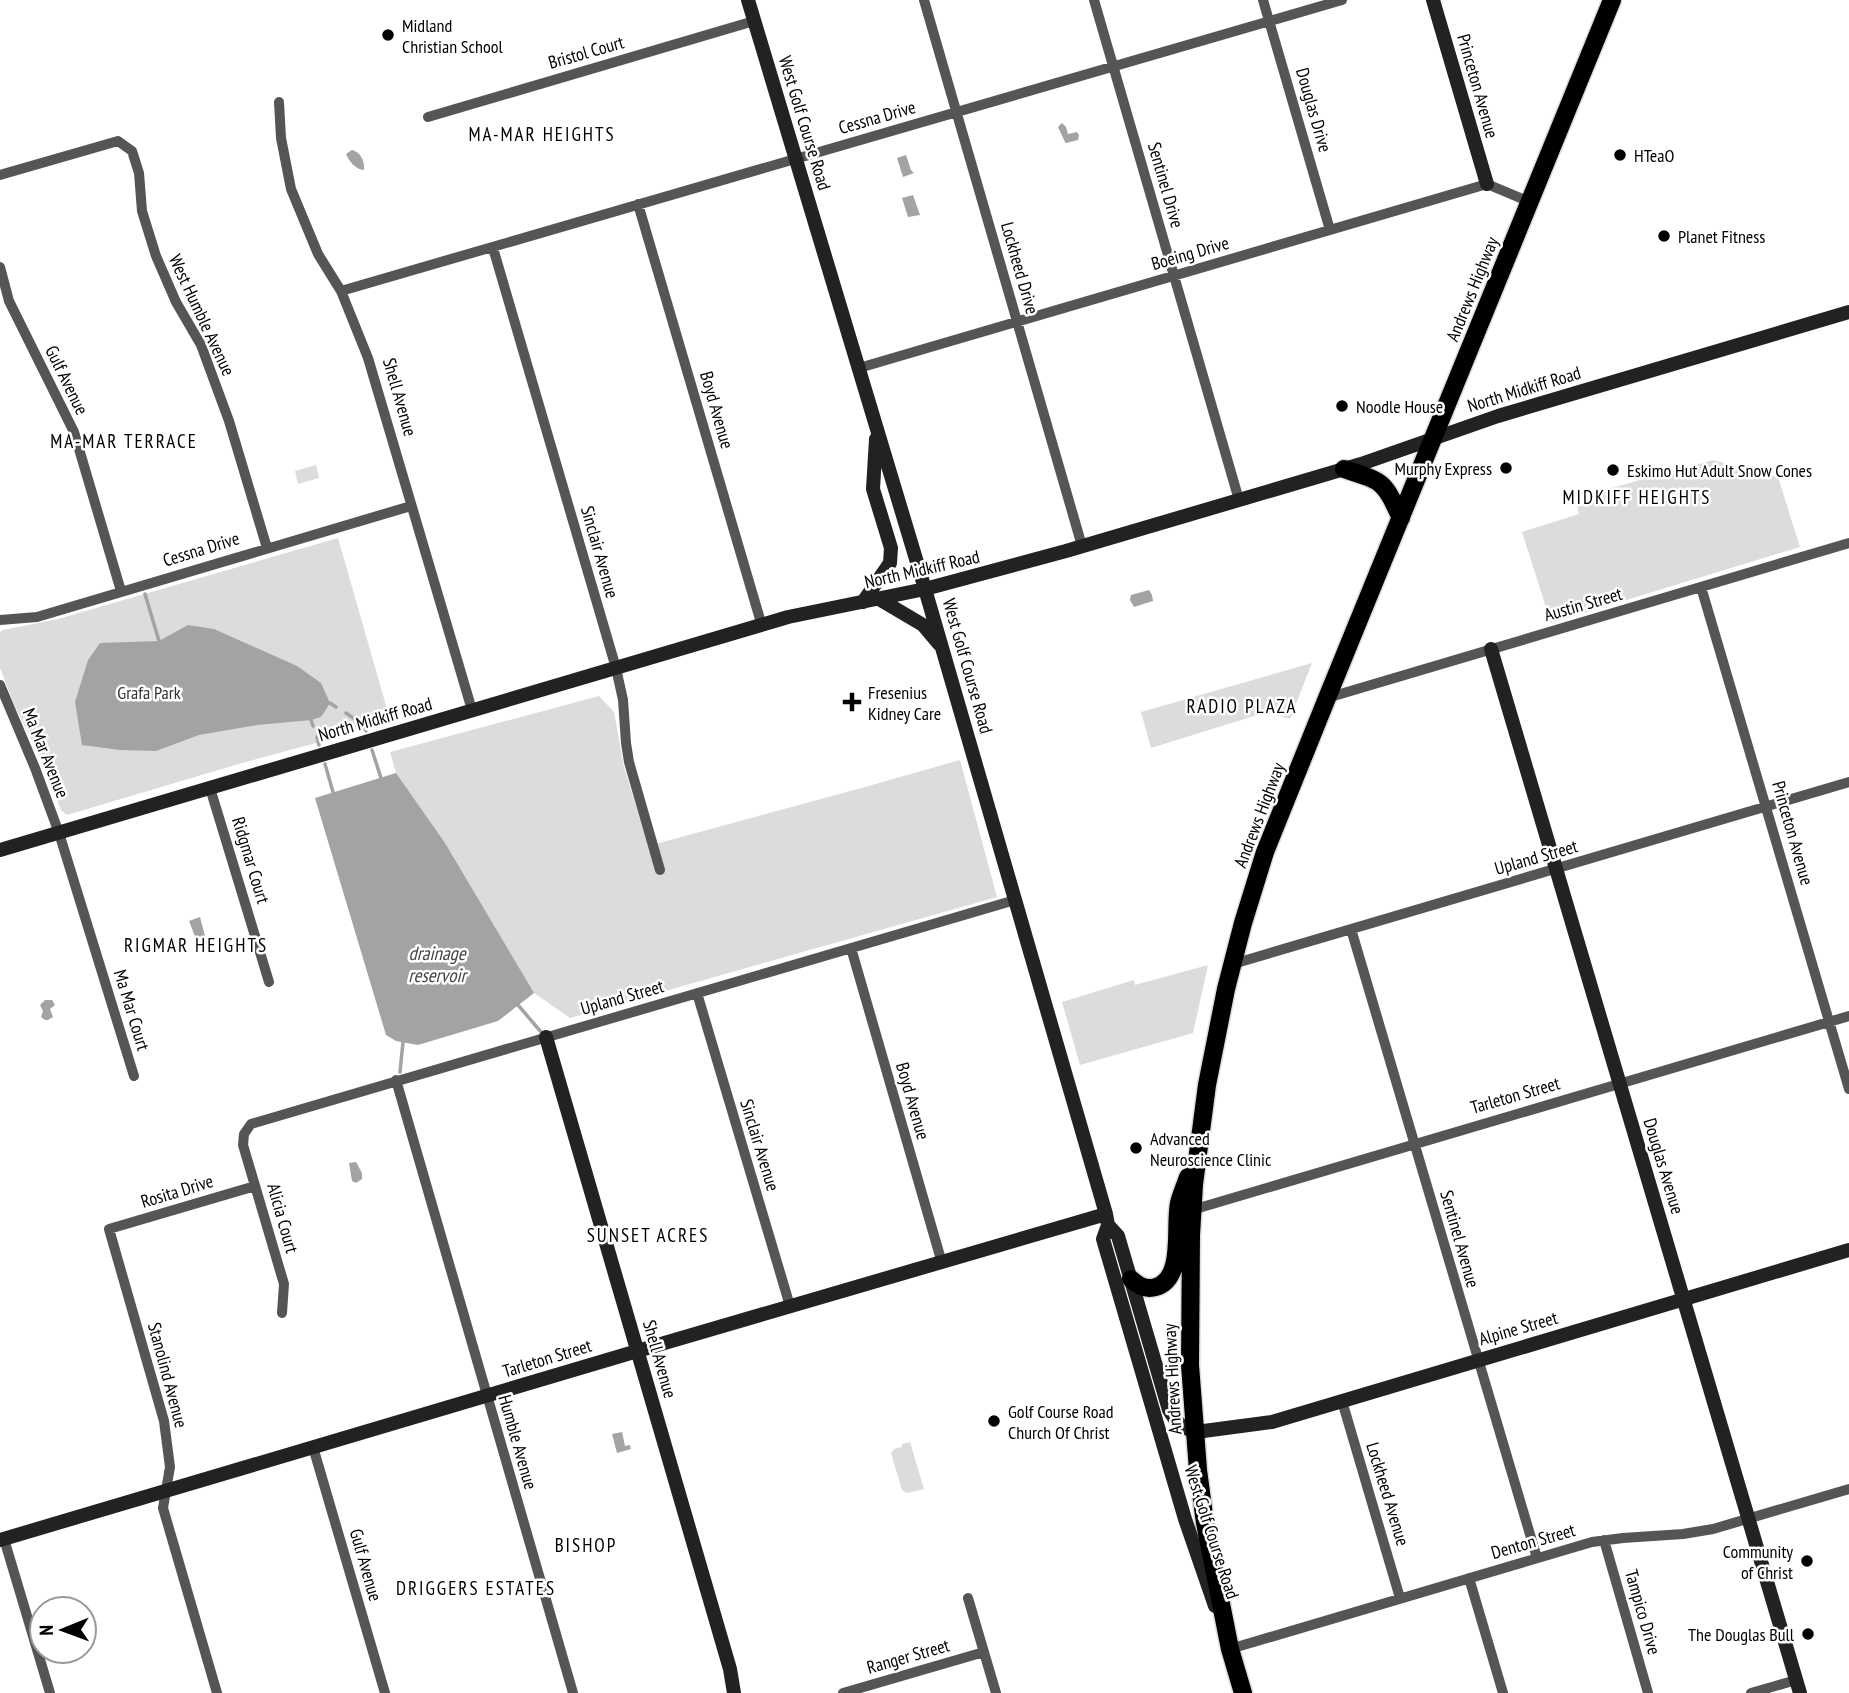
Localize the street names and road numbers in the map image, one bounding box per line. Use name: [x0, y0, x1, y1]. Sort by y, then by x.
street label: Bristol Court: [546, 30, 627, 74]
street label: Princeton Avenue: [1452, 31, 1504, 141]
street label: West Golf Course Road: [774, 53, 836, 193]
street label: Douglas Drive: [1291, 65, 1337, 155]
street label: Cessna Drive: [836, 95, 918, 139]
street label: Sentinel Drive: [1143, 140, 1189, 230]
street label: Lockheed Drive: [996, 219, 1044, 317]
street label: Boeing Drive: [1148, 231, 1232, 275]
street label: Andrews Highway: [1441, 233, 1503, 345]
street label: West Humble Avenue: [164, 251, 240, 379]
street label: Gulf Avenue: [40, 342, 94, 418]
street label: Shell Avenue: [378, 355, 422, 439]
street label: North Midkiff Road: [1465, 361, 1583, 417]
street label: Boyd Avenue: [695, 369, 739, 451]
street label: Sinclair Avenue: [576, 503, 624, 601]
street label: Cessna Drive: [160, 526, 242, 572]
street label: North Midkiff Road: [862, 545, 982, 593]
street label: Austin Street: [1541, 582, 1625, 626]
street label: West Golf Course Road: [938, 596, 998, 736]
street label: North Midkiff Road: [315, 692, 435, 746]
street label: Ma Mar Avenue: [18, 705, 74, 801]
street label: Andrews Highway: [1228, 759, 1290, 871]
street label: Princeton Avenue: [1767, 778, 1819, 888]
street label: Ridgmar Court: [227, 814, 275, 906]
street label: Upland Street: [1492, 834, 1580, 880]
street label: Ma Mar Court: [109, 967, 155, 1053]
street label: Upland Street: [578, 974, 666, 1020]
street label: Boyd Avenue: [891, 1060, 935, 1142]
street label: Tarleton Street: [1468, 1071, 1562, 1119]
street label: Sinclair Avenue: [735, 1096, 785, 1194]
street label: Douglas Avenue: [1639, 1115, 1689, 1217]
street label: Rosita Drive: [138, 1169, 216, 1213]
street label: Alicia Court: [262, 1180, 304, 1256]
street label: Sentinel Avenue: [1435, 1188, 1485, 1290]
street label: Alpine Street: [1476, 1306, 1560, 1350]
street label: Shell Avenue: [638, 1317, 682, 1401]
street label: Stanolind Avenue: [143, 1320, 193, 1430]
street label: Andrews Highway: [1158, 1323, 1186, 1435]
street label: Tarleton Street: [500, 1334, 594, 1382]
street label: Humble Avenue: [494, 1392, 542, 1492]
street label: Lockheed Avenue: [1361, 1439, 1415, 1549]
street label: West Golf Course Road: [1180, 1462, 1244, 1602]
street label: Denton Street: [1488, 1518, 1578, 1564]
street label: Gulf Avenue: [345, 1526, 387, 1604]
street label: Tampico Drive: [1620, 1567, 1666, 1657]
street label: Ranger Street: [864, 1633, 952, 1679]

